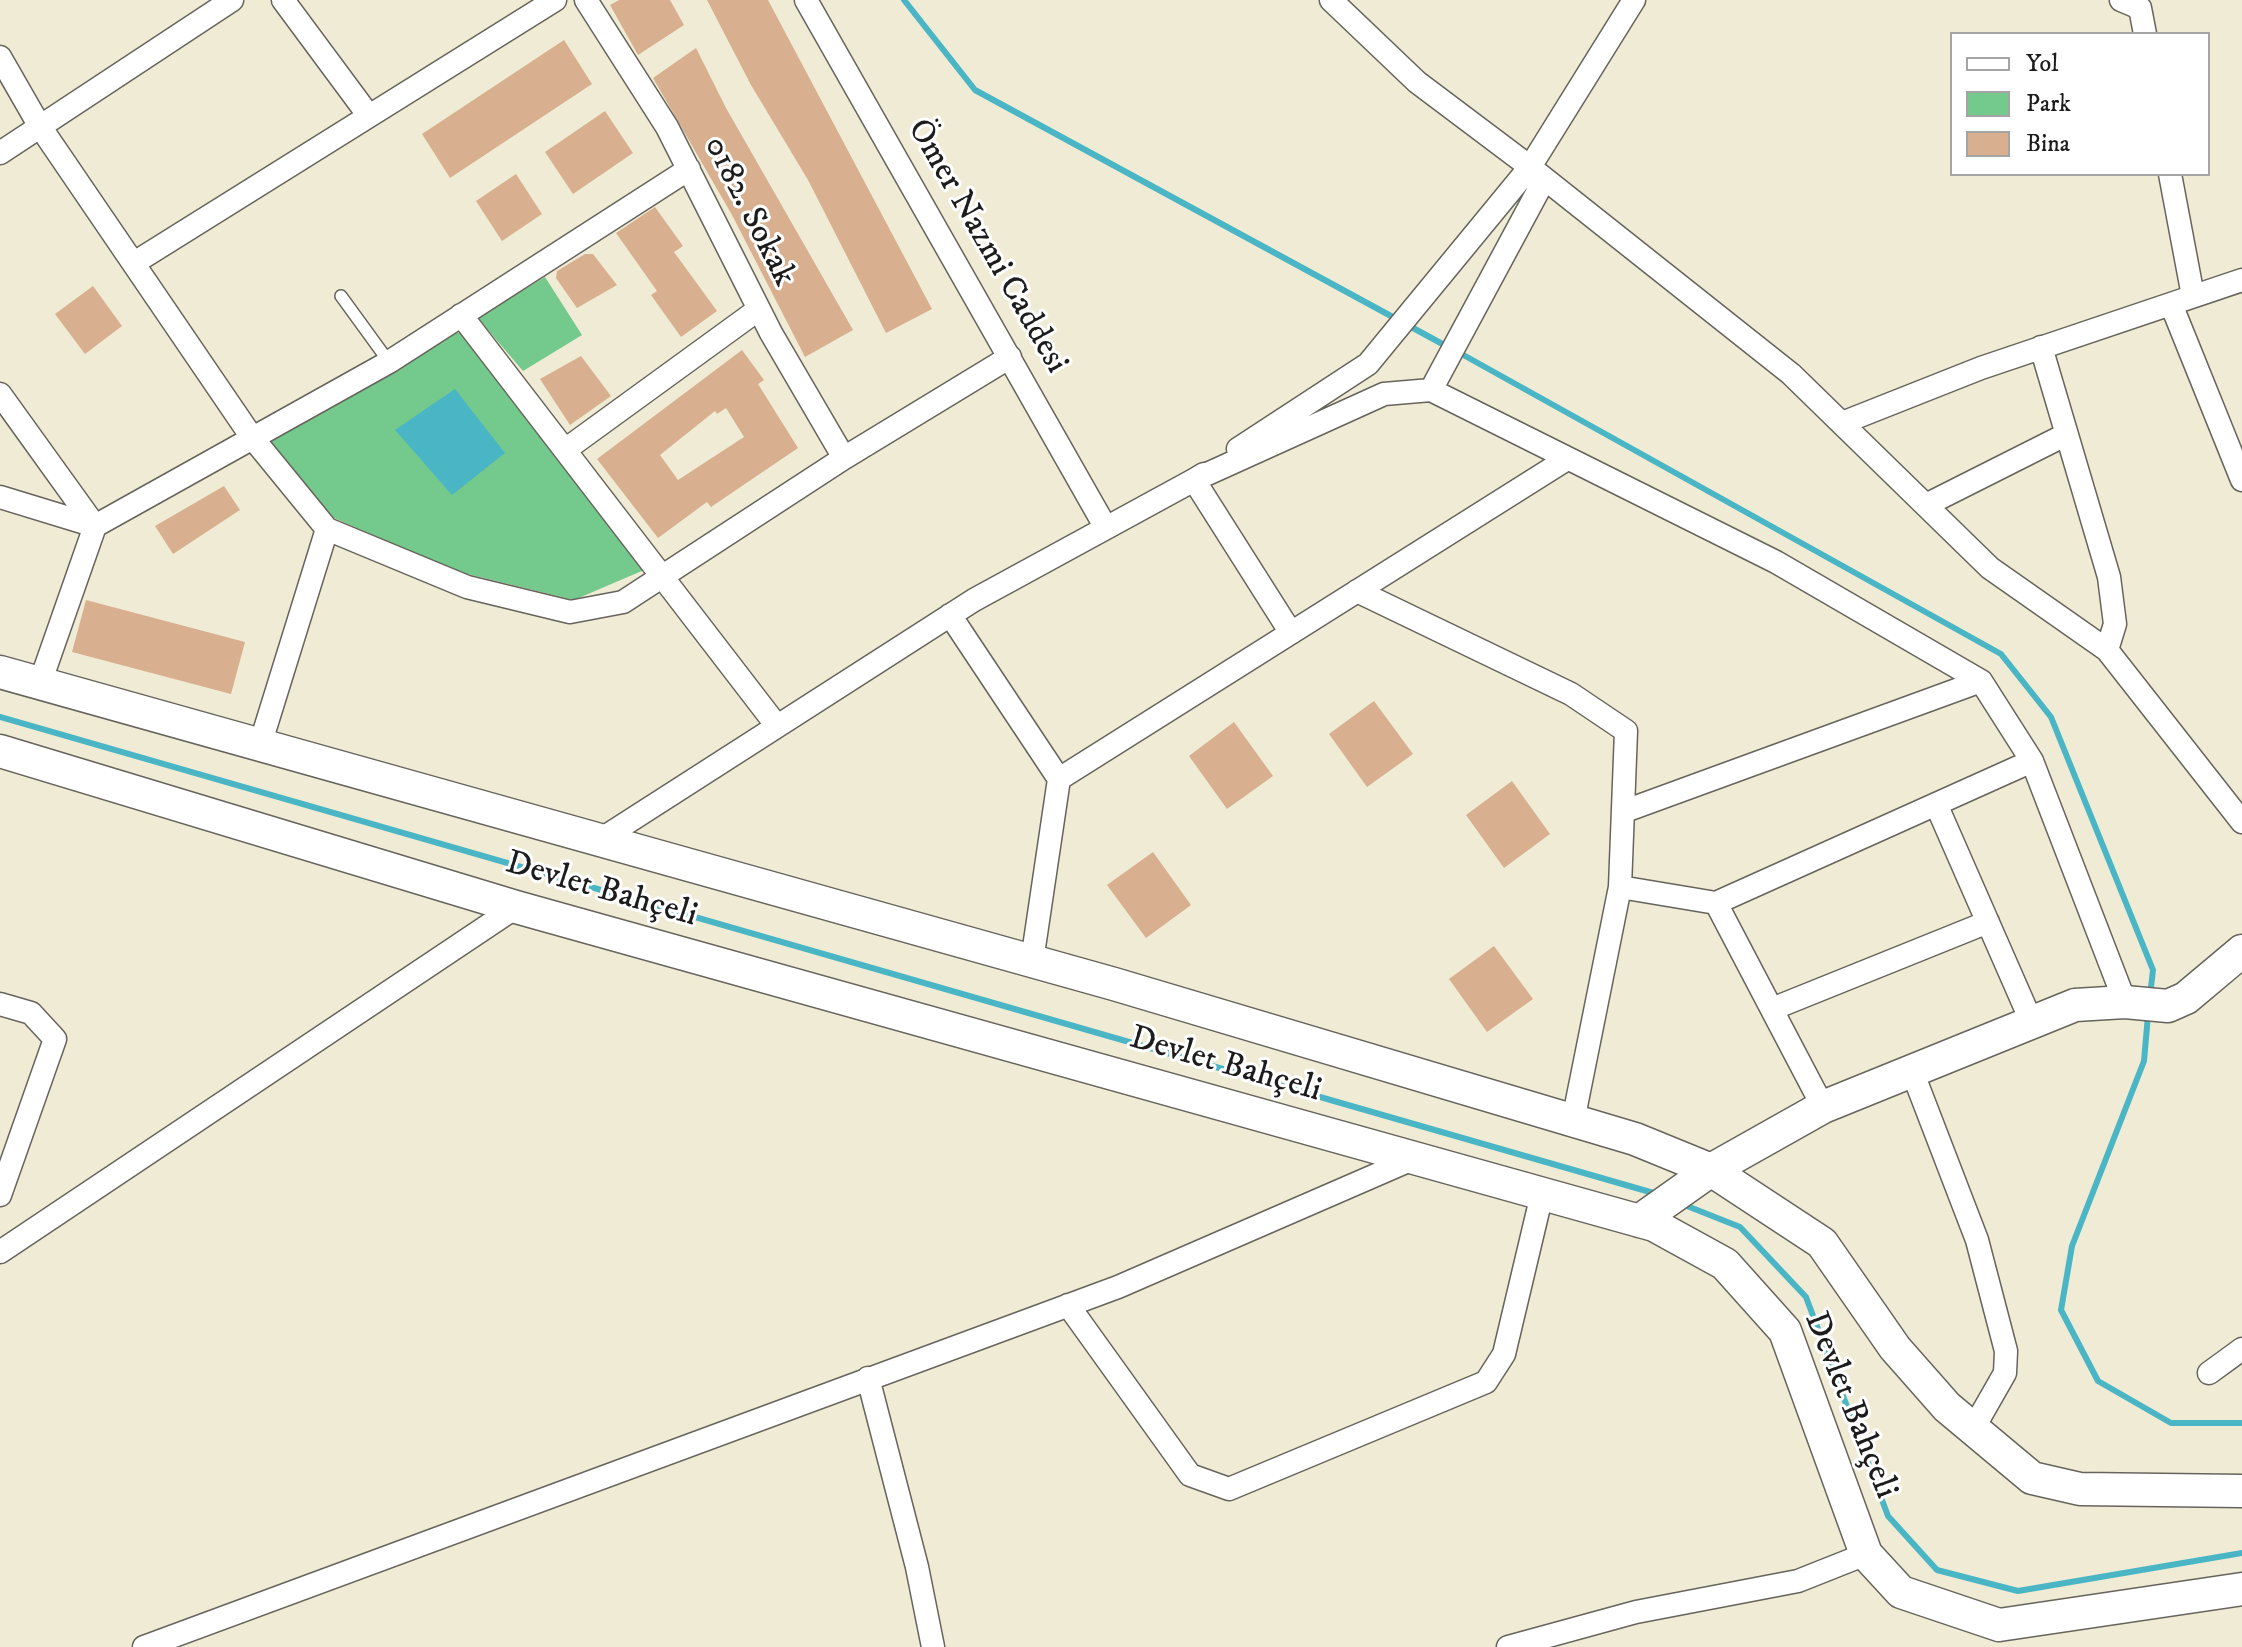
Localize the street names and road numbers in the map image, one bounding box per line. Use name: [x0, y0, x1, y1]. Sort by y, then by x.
street label: Ömer Nazmi Caddesi: [897, 113, 1075, 381]
street label: 0182. Sokak: [693, 130, 803, 294]
street label: Devlet Bahçeli: [500, 844, 702, 938]
street label: Devlet Bahçeli: [1124, 1019, 1326, 1113]
street label: Devlet Bahçeli: [1793, 1307, 1905, 1505]

